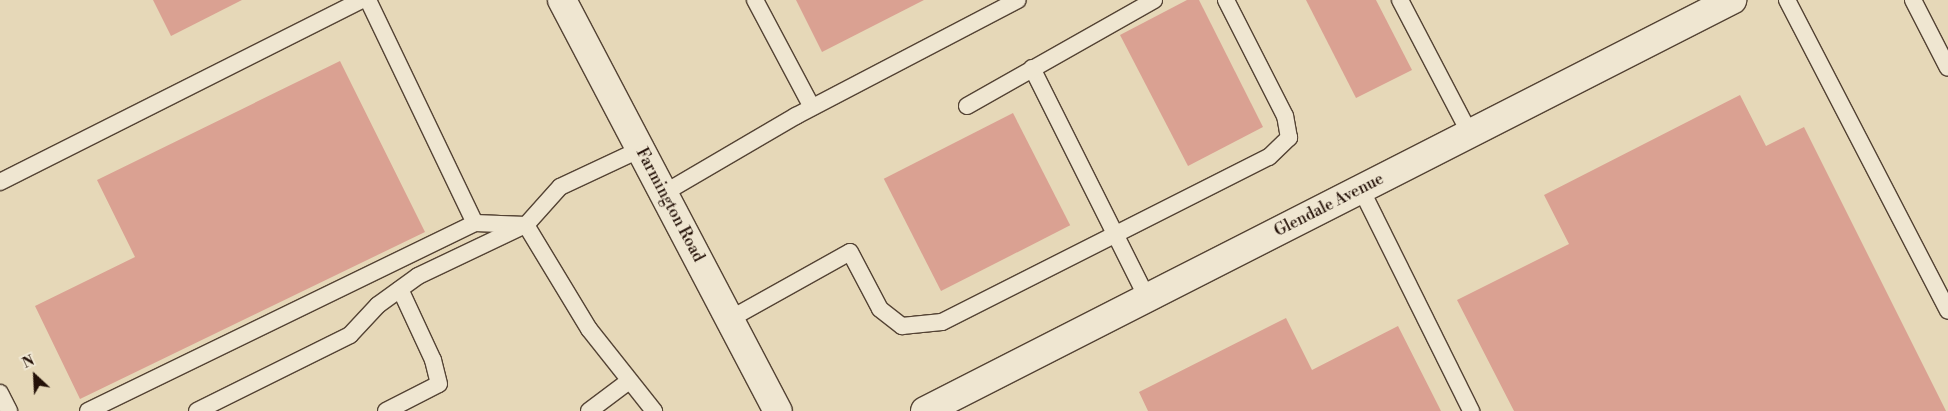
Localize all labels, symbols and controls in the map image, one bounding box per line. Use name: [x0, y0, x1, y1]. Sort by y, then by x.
street label: Farmington Road: [632, 145, 708, 265]
street label: Glendale Avenue: [1271, 169, 1387, 241]
north arrow: [10, 351, 60, 401]
text: N: [20, 352, 37, 373]

